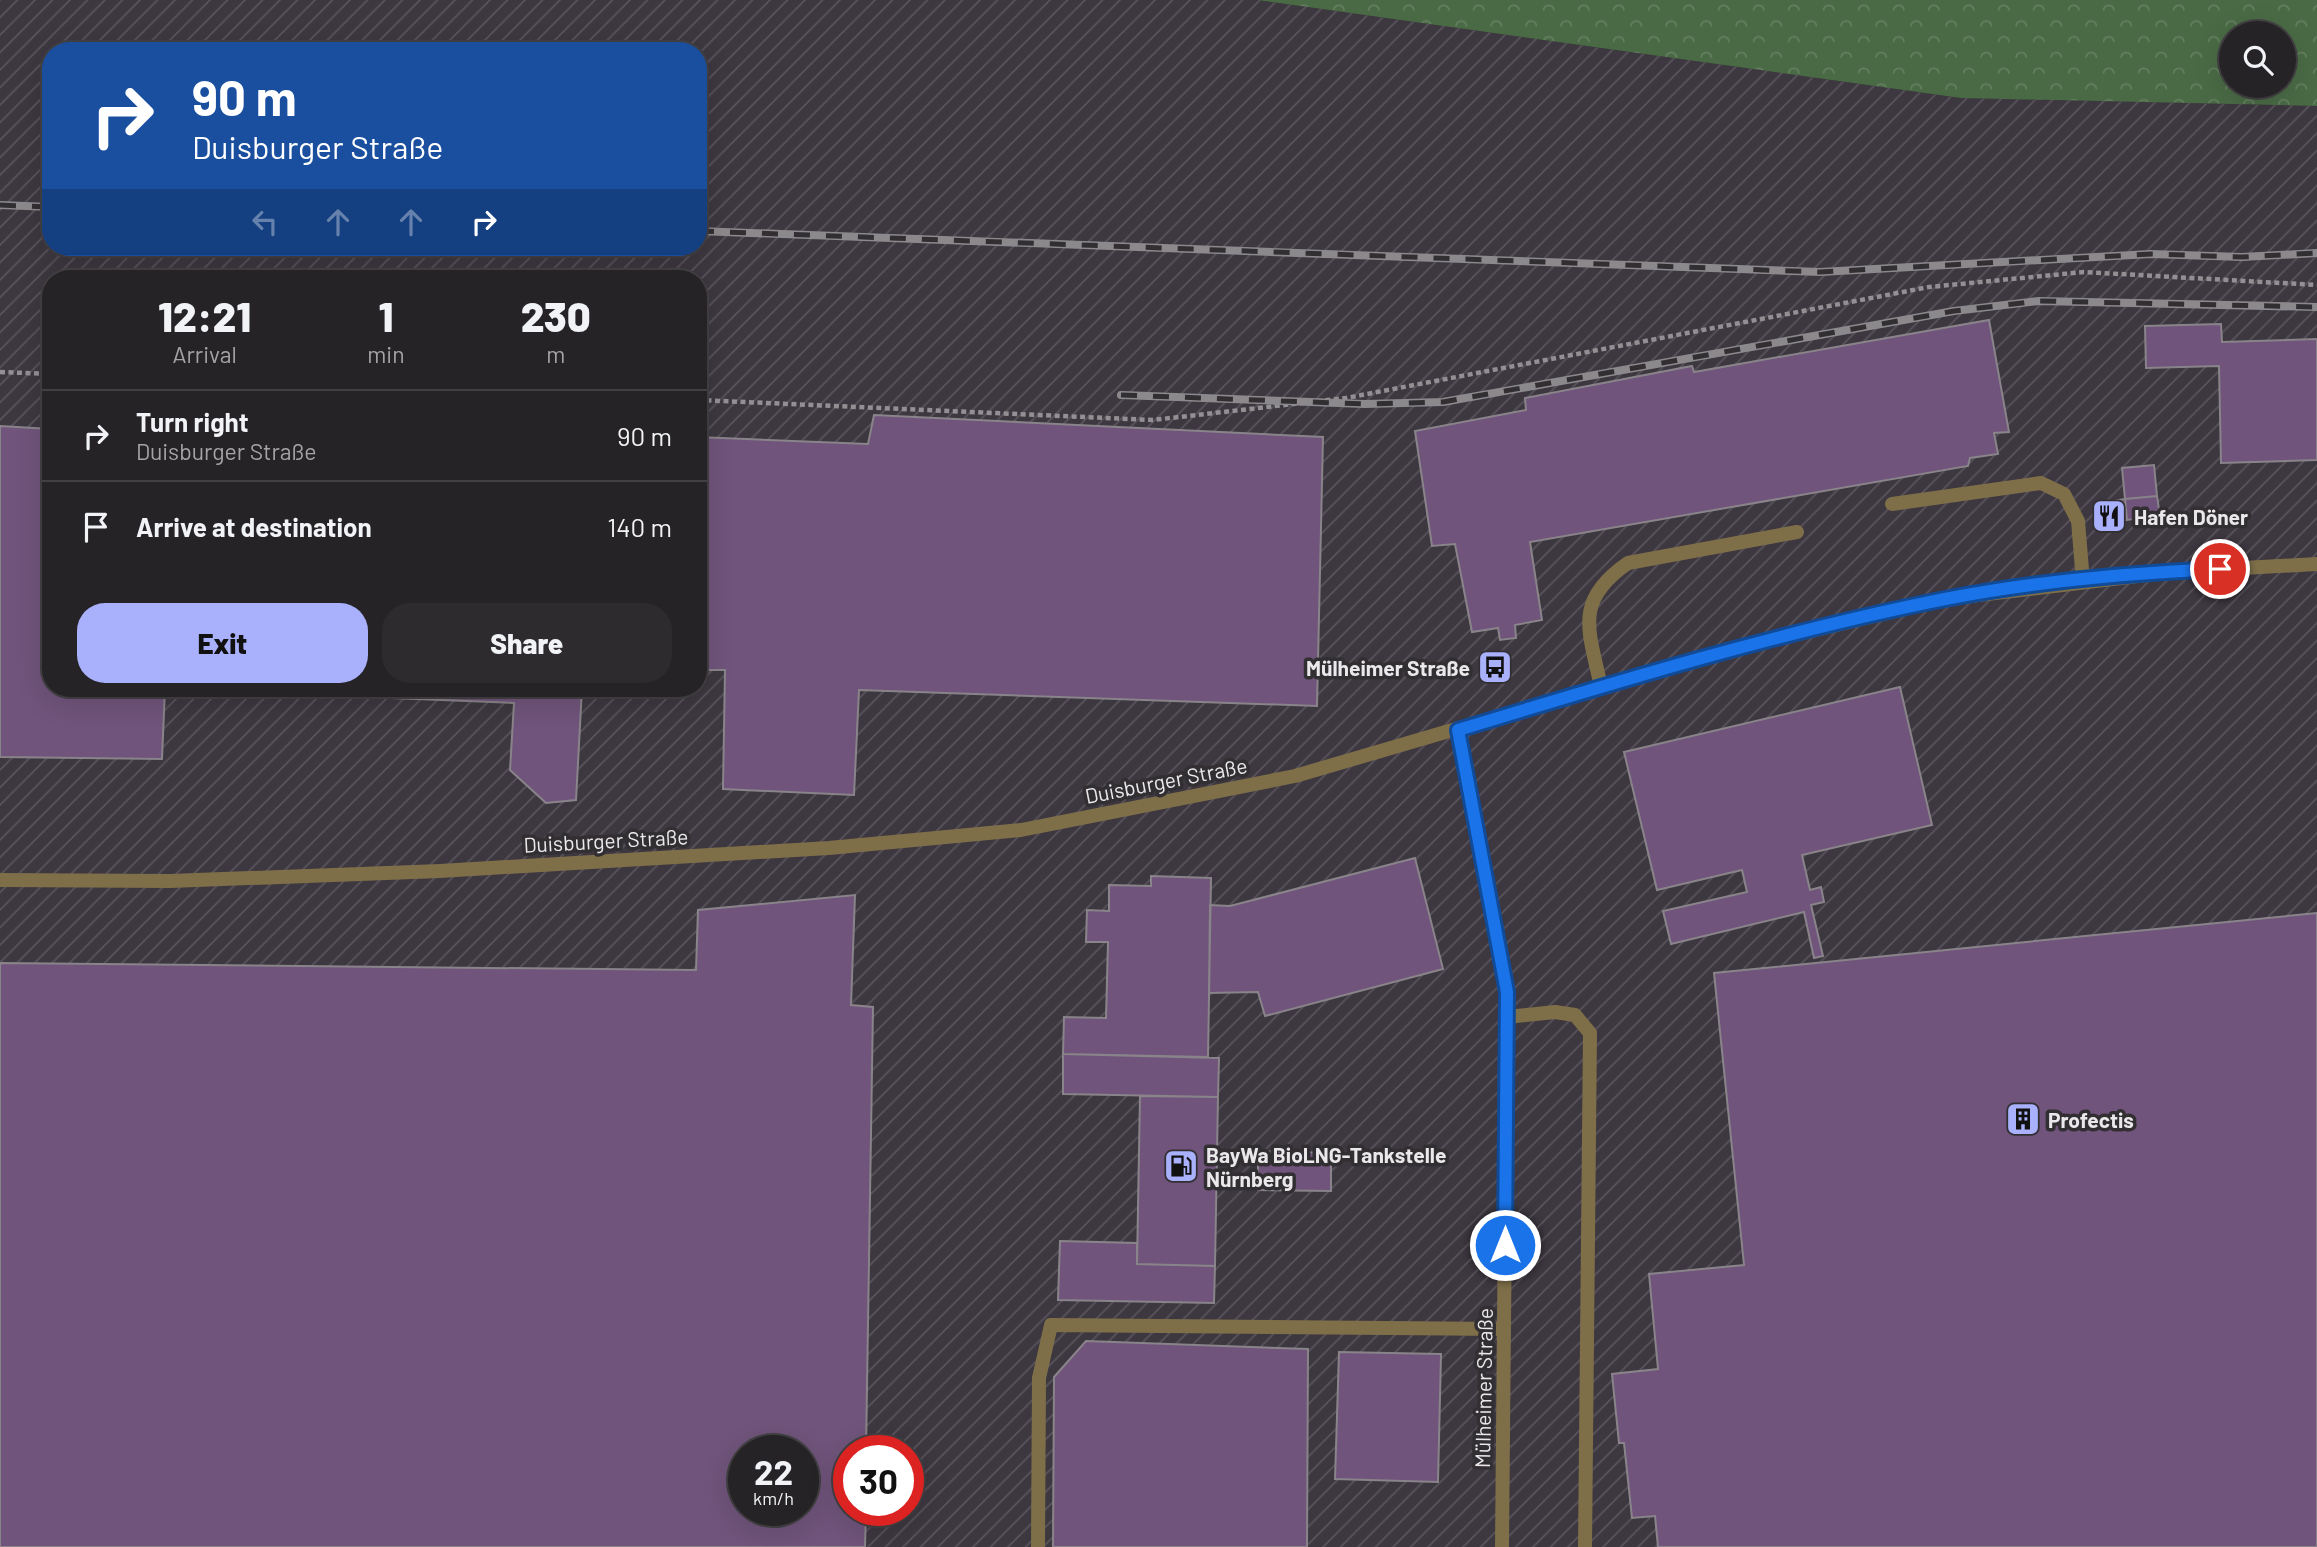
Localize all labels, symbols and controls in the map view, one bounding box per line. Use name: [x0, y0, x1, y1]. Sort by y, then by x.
map controls: [2219, 21, 2296, 98]
button: search: [2219, 21, 2296, 98]
text: 90 m: [192, 67, 297, 126]
icon: right: [77, 70, 168, 161]
text: Duisburger Straße: [192, 127, 443, 165]
icon: left: [246, 203, 284, 241]
icon: ahead: [319, 203, 357, 241]
icon: ahead: [392, 203, 430, 241]
icon: right: [465, 203, 503, 241]
text: 12:21: [158, 290, 251, 340]
text: 1: [378, 290, 393, 340]
text: 230: [521, 290, 591, 340]
text: Arrival: [173, 340, 237, 368]
text: min: [367, 340, 405, 368]
text: m: [546, 340, 565, 368]
text: Turn right: [136, 406, 249, 437]
icon: right: [77, 417, 115, 455]
text: 90 m: [617, 420, 672, 451]
text: Duisburger Straße: [136, 437, 317, 465]
restaurant icon: Hafen Döner: [2090, 497, 2128, 535]
place label: Hafen Döner: [2134, 504, 2248, 529]
icon: arrive: [77, 508, 115, 546]
text: Arrive at destination: [136, 511, 372, 542]
text: 140 m: [607, 511, 672, 542]
pin: [2190, 539, 2250, 599]
icon: arrive: [2201, 550, 2239, 588]
button: Exit: [77, 603, 368, 683]
button: Share: [382, 603, 672, 683]
bus stop icon: Mülheimer Straße: [1476, 648, 1514, 686]
place label: Mülheimer Straße: [1306, 655, 1470, 680]
street label: Duisburger Straße: [1083, 752, 1249, 808]
street label: Duisburger Straße: [523, 823, 689, 857]
building icon: Profectis: [2004, 1100, 2042, 1138]
place label: Profectis: [2048, 1107, 2134, 1132]
place label: BayWa BioLNG-Tankstelle Nürnberg: [1206, 1142, 1446, 1191]
fuel station icon: BayWa BioLNG-Tankstelle Nürnberg: [1162, 1147, 1200, 1185]
position arrow: [1468, 1208, 1542, 1282]
street label: Mülheimer Straße: [1469, 1308, 1497, 1468]
speed limit sign: 30: [833, 1435, 924, 1526]
text: 22: [754, 1450, 793, 1492]
text: km/h: [753, 1487, 794, 1509]

